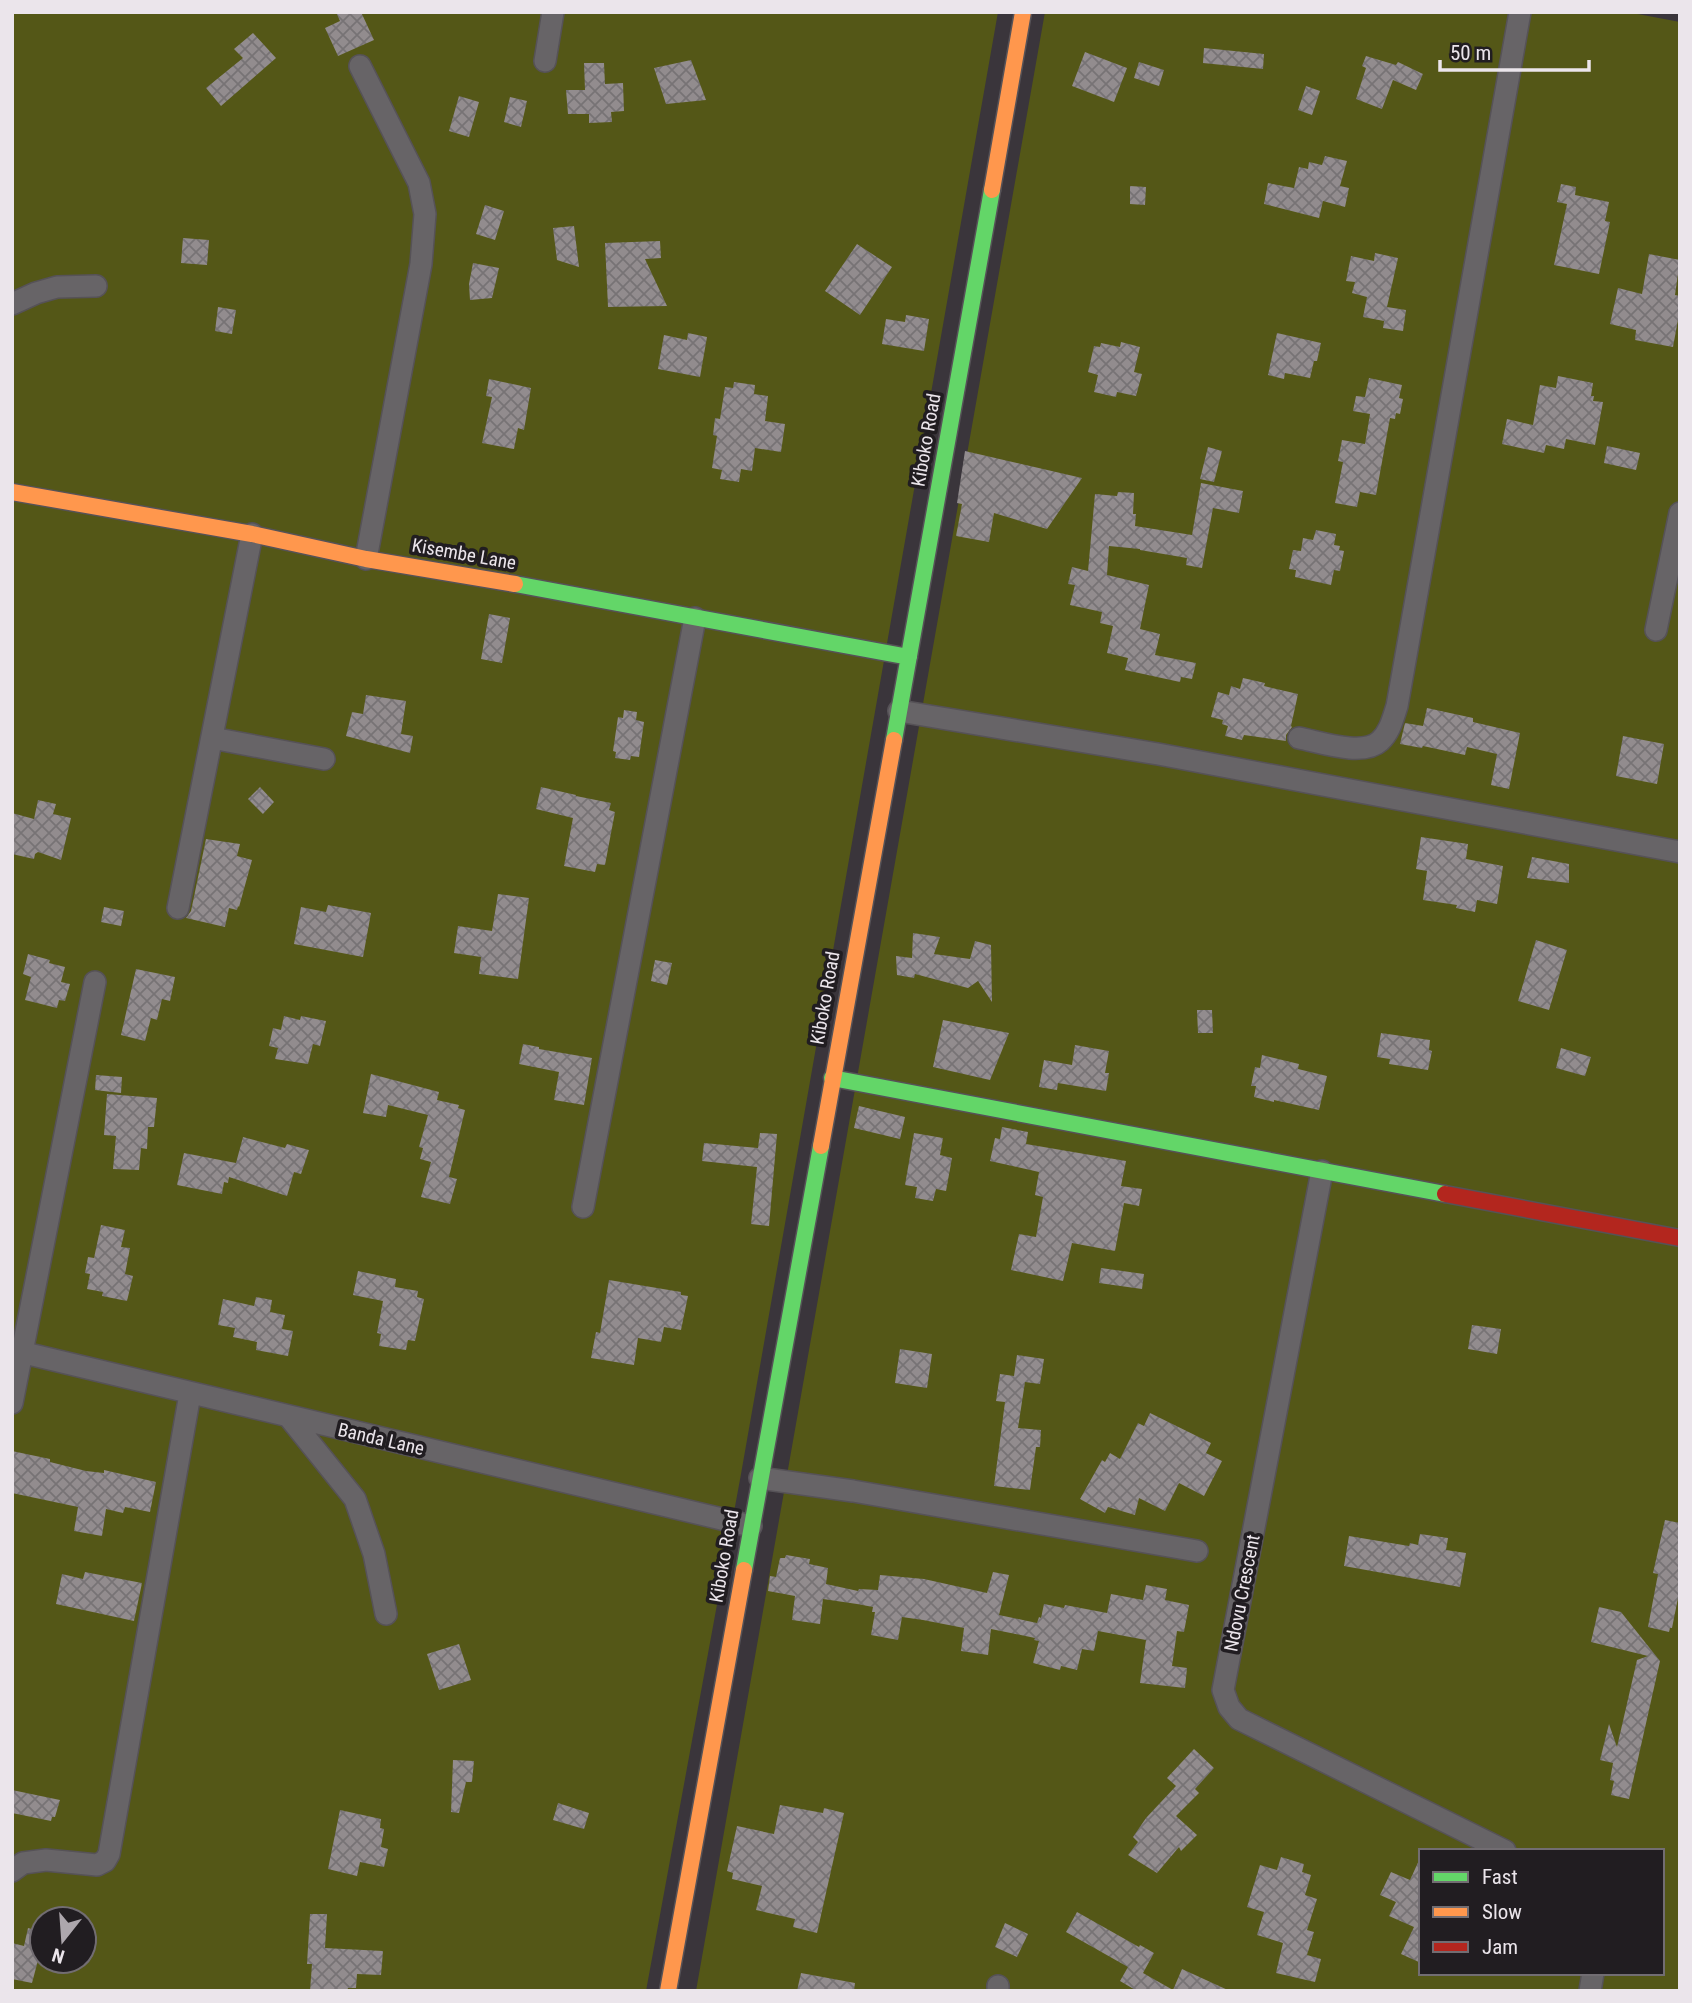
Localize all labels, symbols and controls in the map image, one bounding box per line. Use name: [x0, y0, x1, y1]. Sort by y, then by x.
scale bar: [1440, 28, 1589, 72]
text: 50 m: [1450, 41, 1491, 65]
street label: Kiboko Road: [906, 392, 946, 488]
street label: Kisembe Lane: [410, 534, 518, 574]
street label: Kiboko Road: [805, 950, 845, 1046]
street label: Banda Lane: [336, 1418, 426, 1460]
street label: Kiboko Road: [704, 1508, 744, 1604]
street label: Ndovu Crescent: [1219, 1533, 1265, 1653]
legend: [1419, 1849, 1664, 1975]
text: Fast: [1482, 1865, 1518, 1889]
text: Slow: [1482, 1900, 1522, 1924]
north arrow: [28, 1905, 98, 1975]
text: Jam: [1482, 1935, 1518, 1959]
text: N: [49, 1943, 67, 1968]

